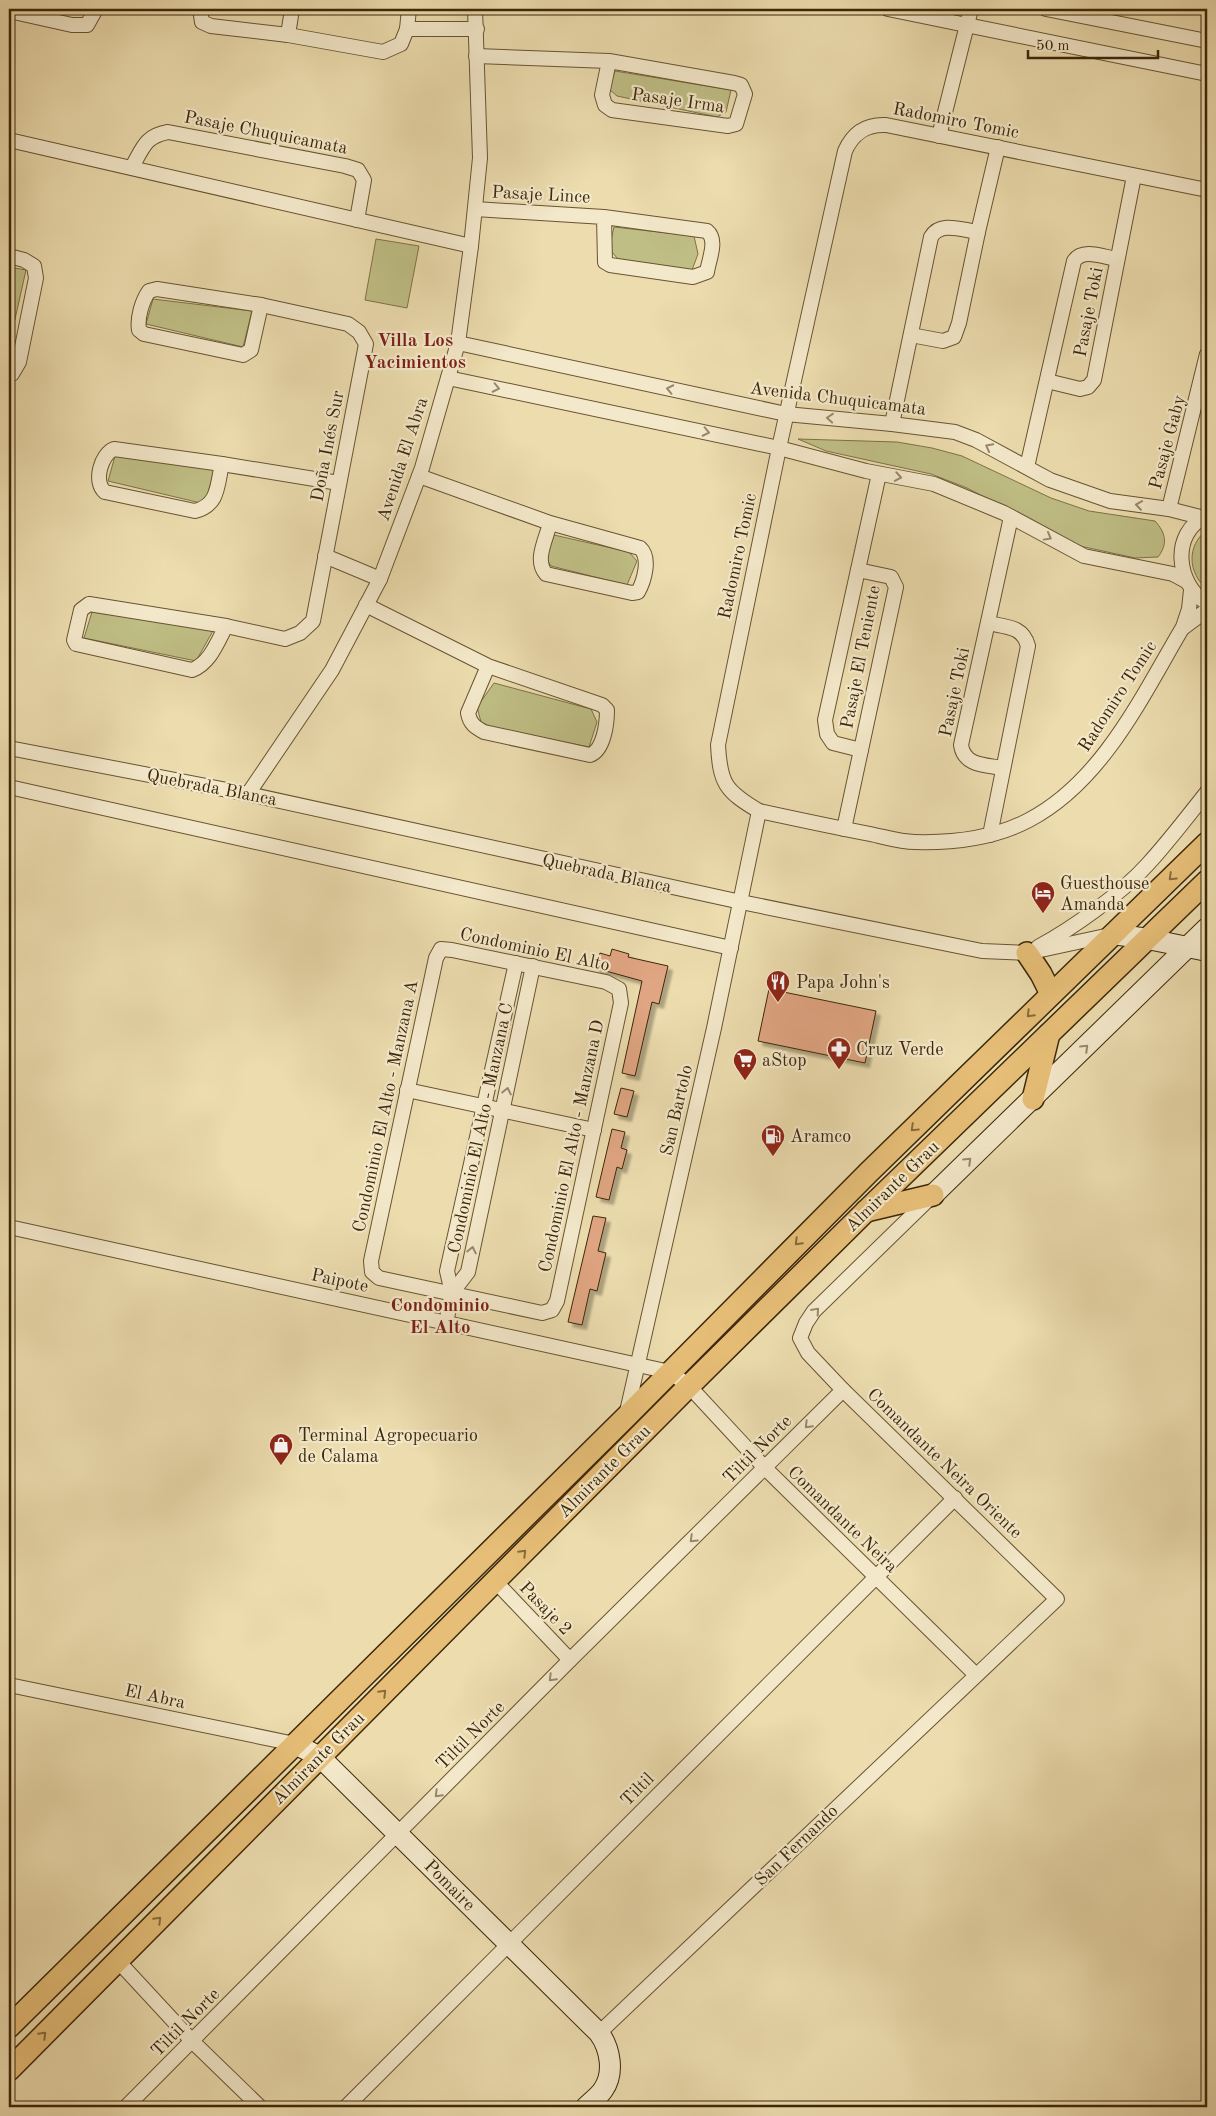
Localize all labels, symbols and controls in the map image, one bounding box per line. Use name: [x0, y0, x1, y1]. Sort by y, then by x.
scale bar: [1028, 28, 1158, 60]
text: 50 m: [1036, 39, 1070, 54]
street label: Pasaje Irma: [630, 86, 726, 116]
street label: Radomiro Tomic: [891, 100, 1021, 142]
street label: Pasaje Chuquicamata: [183, 108, 349, 158]
street label: Pasaje Lince: [491, 183, 591, 207]
street label: Pasaje Toki: [1071, 266, 1107, 359]
district label: Villa Los Yacimientos: [364, 332, 466, 373]
street label: Avenida Chuquicamata: [749, 379, 927, 419]
one-way arrow: [491, 383, 500, 393]
one-way arrow: [666, 384, 675, 395]
street label: Doña Inés Sur: [308, 389, 348, 503]
street label: Pasaje Gaby: [1147, 393, 1189, 491]
street label: Avenida El Abra: [374, 395, 431, 523]
one-way arrow: [826, 413, 834, 424]
one-way arrow: [702, 427, 711, 437]
one-way arrow: [985, 443, 994, 453]
one-way arrow: [894, 472, 903, 482]
street label: Radomiro Tomic: [716, 492, 760, 621]
one-way arrow: [1135, 500, 1143, 511]
one-way arrow: [1043, 531, 1052, 541]
street label: Pasaje El Teniente: [838, 584, 884, 730]
street label: Radomiro Tomic: [1075, 638, 1160, 755]
street label: Pasaje Toki: [937, 646, 973, 739]
street label: Quebrada Blanca: [145, 767, 278, 809]
street label: Quebrada Blanca: [540, 851, 673, 897]
one-way arrow: [1169, 871, 1178, 880]
place label: Guesthouse Amanda: [1060, 875, 1149, 914]
hotel icon: Guesthouse Amanda: [1030, 880, 1056, 914]
street label: Condominio El Alto: [458, 925, 612, 975]
restaurant icon: Papa John's: [765, 969, 791, 1003]
place label: Papa John's: [796, 974, 890, 992]
street label: Condominio El Alto - Manzana A: [350, 978, 422, 1234]
street label: Condominio El Alto - Manzana C: [446, 1001, 516, 1255]
one-way arrow: [1027, 1008, 1036, 1017]
street label: Condominio El Alto - Manzana D: [536, 1018, 608, 1274]
pharmacy icon: Cruz Verde: [826, 1036, 852, 1070]
place label: Cruz Verde: [856, 1041, 944, 1059]
one-way arrow: [1079, 1045, 1088, 1054]
supermarket icon: aStop: [732, 1047, 758, 1081]
place label: aStop: [762, 1052, 807, 1070]
street label: San Bartolo: [658, 1063, 696, 1157]
one-way arrow: [501, 1087, 512, 1095]
one-way arrow: [911, 1122, 920, 1131]
fuel station icon: Aramco: [760, 1123, 786, 1157]
place label: Aramco: [790, 1128, 851, 1146]
street label: Almirante Grau: [842, 1138, 943, 1236]
one-way arrow: [962, 1158, 971, 1167]
one-way arrow: [795, 1236, 804, 1245]
one-way arrow: [467, 1245, 477, 1254]
street label: Paipote: [310, 1266, 370, 1296]
district label: Condominio El Alto: [390, 1297, 490, 1338]
one-way arrow: [810, 1307, 819, 1316]
street label: Comandante Neira Oriente: [864, 1385, 1025, 1542]
street label: Tiltil Norte: [720, 1412, 795, 1487]
one-way arrow: [805, 1419, 814, 1428]
street label: Almirante Grau: [555, 1422, 655, 1521]
place label: Terminal Agropecuario de Calama: [298, 1427, 478, 1466]
shop icon: Terminal Agropecuario de Calama: [268, 1432, 294, 1466]
street label: Comandante Neira: [784, 1463, 901, 1577]
one-way arrow: [690, 1533, 699, 1542]
one-way arrow: [517, 1550, 526, 1559]
street label: Pasaje 2: [516, 1578, 575, 1639]
one-way arrow: [549, 1672, 558, 1681]
street label: El Abra: [123, 1682, 187, 1712]
one-way arrow: [378, 1690, 387, 1699]
street label: Tiltil Norte: [433, 1698, 508, 1773]
street label: Almirante Grau: [269, 1709, 369, 1808]
street label: Tiltil: [618, 1770, 658, 1810]
one-way arrow: [435, 1788, 444, 1797]
street label: San Fernando: [752, 1802, 842, 1890]
street label: Pomaire: [420, 1857, 478, 1915]
one-way arrow: [152, 1917, 161, 1926]
street label: Tiltil Norte: [148, 1985, 223, 2060]
one-way arrow: [37, 2032, 46, 2041]

